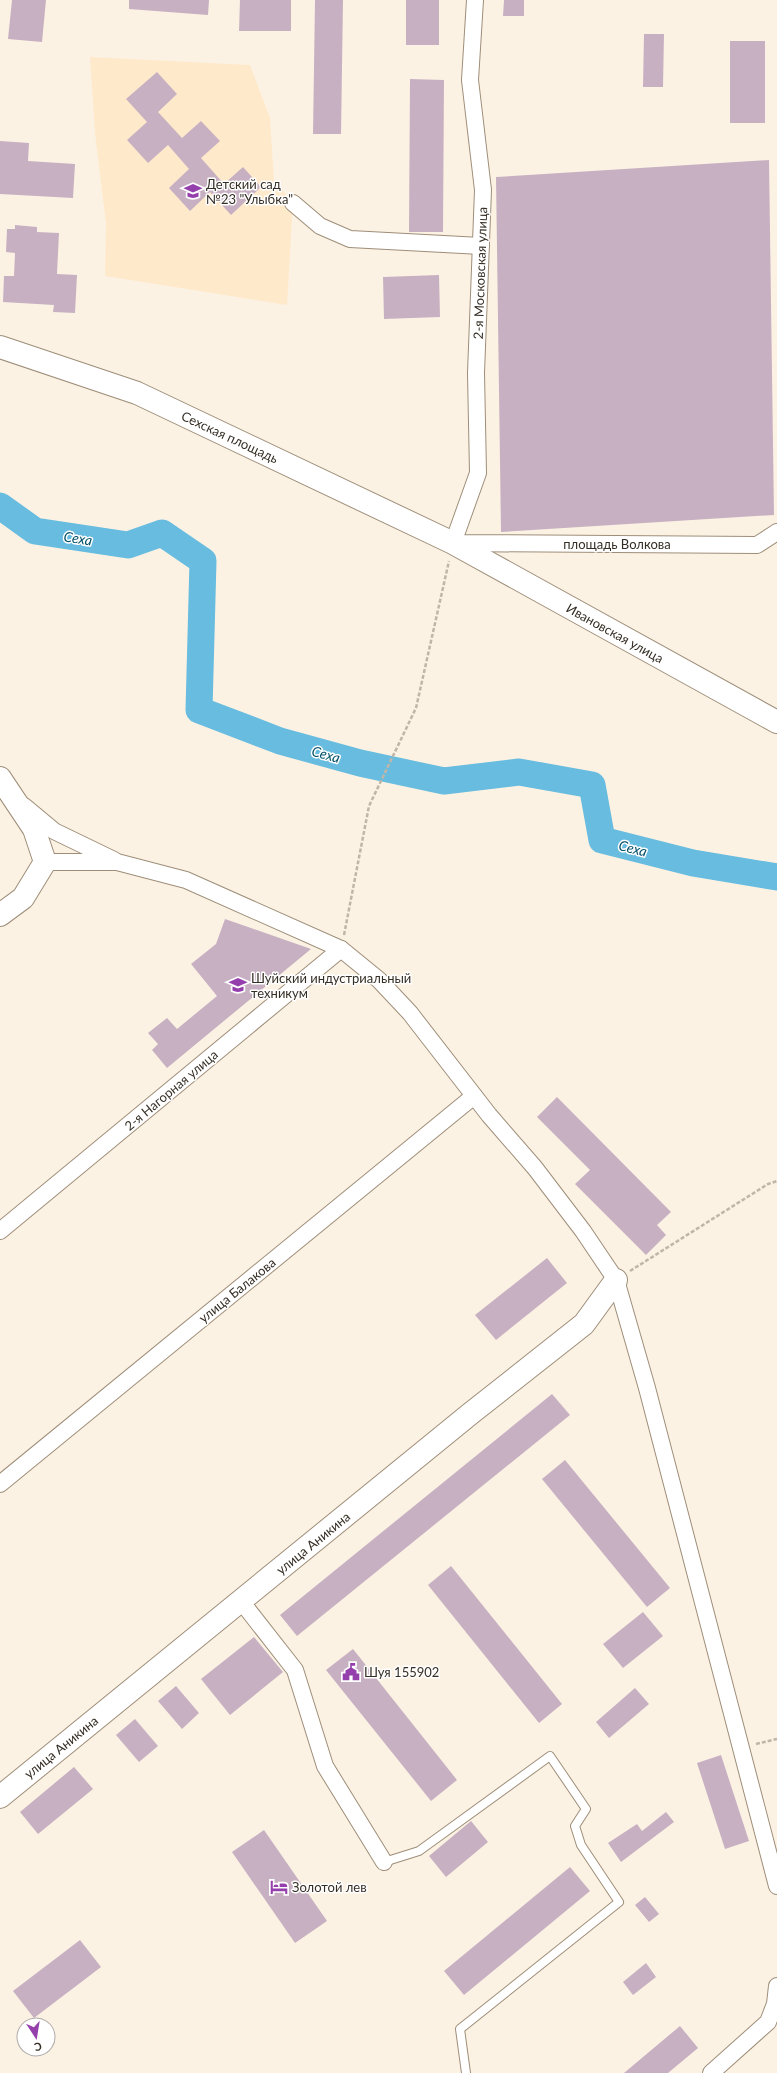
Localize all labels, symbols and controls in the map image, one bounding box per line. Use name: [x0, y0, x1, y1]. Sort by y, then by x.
place label: Детский сад №23 "Улыбка": [206, 176, 293, 207]
school or university icon: Детский сад №23 "Улыбка": [183, 181, 203, 201]
street label: 2-я Московская улица: [470, 207, 490, 339]
street label: Сехская площадь: [179, 408, 281, 466]
water label: Сеха: [63, 527, 93, 549]
street label: площадь Волкова: [563, 536, 671, 552]
street label: Ивановская улица: [564, 600, 666, 666]
water label: Сеха: [310, 742, 342, 766]
water label: Сеха: [617, 836, 649, 860]
place label: Шуйский индустриальный техникум: [251, 970, 411, 1001]
school or university icon: Шуйский индустриальный техникум: [228, 975, 248, 995]
street label: 2-я Нагорная улица: [121, 1046, 221, 1134]
street label: улица Балакова: [195, 1254, 279, 1326]
street label: улица Аникина: [273, 1508, 353, 1578]
public building icon: Шуя 155902: [341, 1662, 361, 1682]
place label: Шуя 155902: [364, 1664, 439, 1680]
street label: улица Аникина: [21, 1712, 101, 1782]
hotel icon: Золотой лев: [269, 1877, 289, 1897]
place label: Золотой лев: [292, 1879, 367, 1895]
north arrow: [16, 2017, 56, 2057]
text: С: [33, 2040, 43, 2055]

